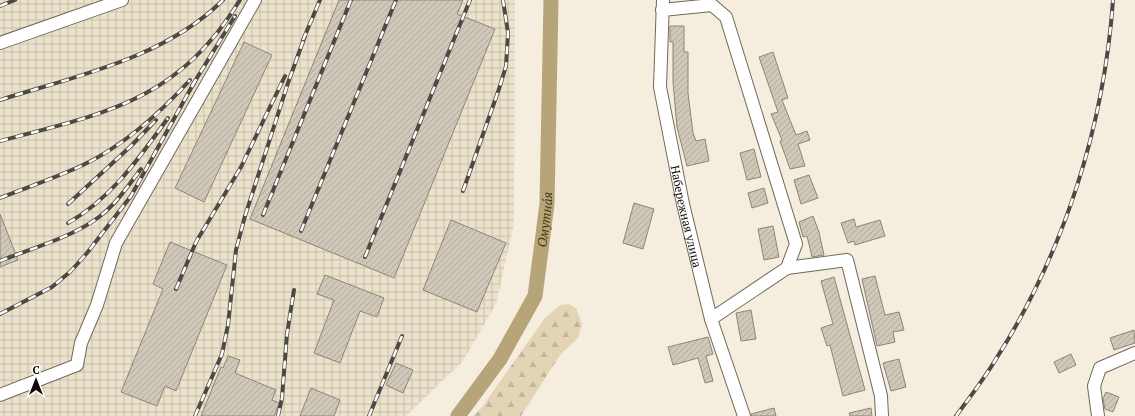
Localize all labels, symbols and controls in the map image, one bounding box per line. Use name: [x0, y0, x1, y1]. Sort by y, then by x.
street label: Набережная улица: [668, 164, 706, 269]
water label: Омутна́я: [532, 192, 556, 248]
north arrow: [16, 360, 56, 400]
text: С: [32, 363, 40, 377]

